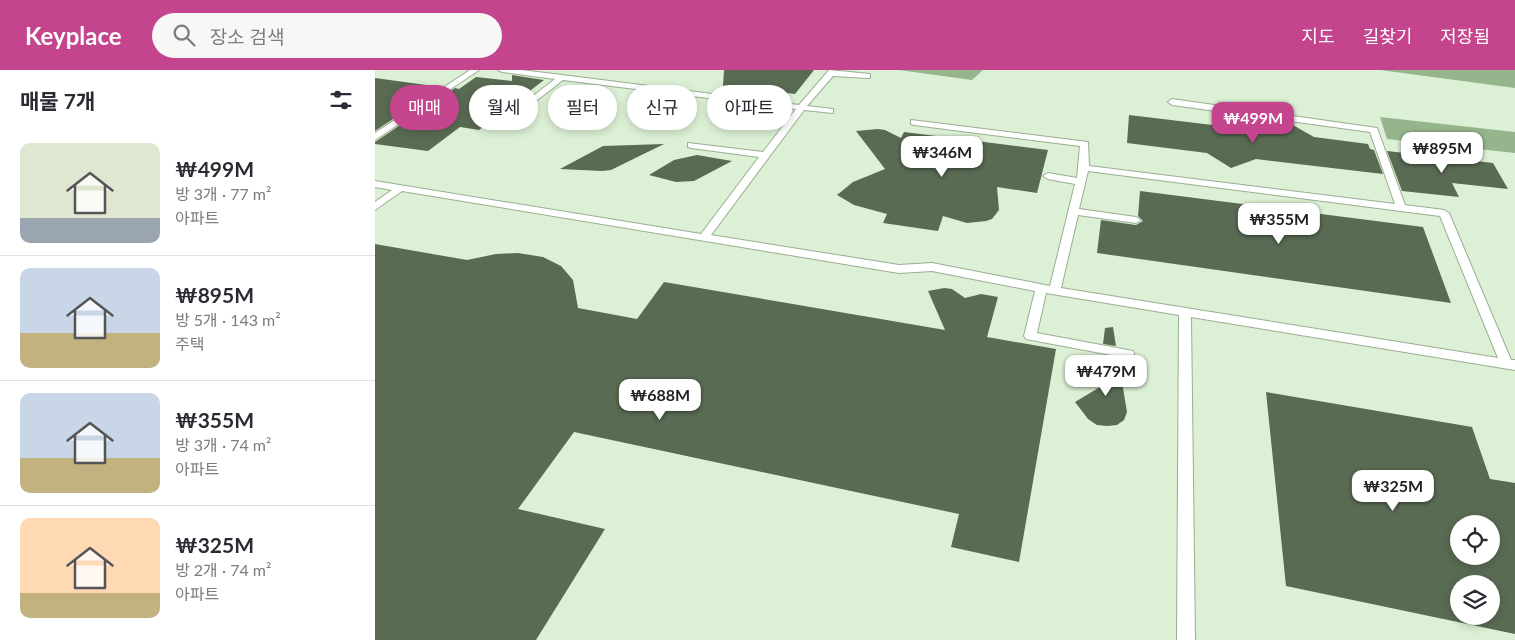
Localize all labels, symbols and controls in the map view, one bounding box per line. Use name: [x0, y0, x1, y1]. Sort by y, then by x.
search box: [152, 13, 502, 58]
text: Keyplace: [25, 21, 122, 50]
icon: search: [170, 21, 198, 49]
text: 장소 검색: [210, 25, 284, 48]
text: 지도: [1302, 25, 1335, 47]
text: 길찾기: [1363, 25, 1412, 47]
text: 저장됨: [1440, 25, 1490, 47]
chip: 매매: [390, 85, 459, 130]
chip: 월세: [469, 85, 538, 130]
chip: 필터: [548, 85, 617, 130]
chip: 신규: [627, 85, 697, 130]
chip: 아파트: [707, 85, 792, 130]
icon: filters: [327, 86, 355, 114]
text: 매물 7개: [20, 88, 95, 113]
pin: ₩499M: [1218, 102, 1288, 144]
text: ₩499M: [1223, 108, 1283, 127]
pin: ₩895M: [1407, 132, 1477, 174]
pin: ₩346M: [907, 136, 977, 178]
text: ₩895M: [1412, 138, 1472, 157]
text: ₩346M: [912, 142, 972, 161]
text: ₩499M: [175, 156, 254, 181]
icon: home: [60, 163, 120, 223]
text: 방 3개 · 77 m²: [175, 184, 271, 203]
pin: ₩355M: [1244, 202, 1314, 245]
text: 아파트: [175, 208, 219, 227]
text: ₩355M: [1249, 209, 1309, 228]
text: ₩895M: [175, 282, 254, 307]
icon: home: [60, 288, 120, 348]
text: 방 5개 · 143 m²: [175, 310, 281, 329]
text: 주택: [175, 334, 204, 353]
pin: ₩479M: [1071, 354, 1141, 397]
text: ₩479M: [1076, 361, 1136, 380]
pin: ₩688M: [625, 378, 695, 421]
text: ₩688M: [630, 385, 690, 404]
text: ₩355M: [175, 407, 254, 432]
icon: home: [60, 413, 120, 473]
text: 방 3개 · 74 m²: [175, 435, 271, 454]
text: 아파트: [175, 459, 219, 478]
pin: ₩325M: [1358, 470, 1428, 512]
text: ₩325M: [1363, 476, 1423, 495]
map controls: [1450, 515, 1500, 625]
button: locate: [1450, 515, 1500, 565]
text: ₩325M: [175, 532, 254, 557]
icon: home: [60, 538, 120, 598]
text: 방 2개 · 74 m²: [175, 560, 271, 579]
button: layers: [1450, 575, 1500, 625]
text: 아파트: [175, 584, 219, 603]

